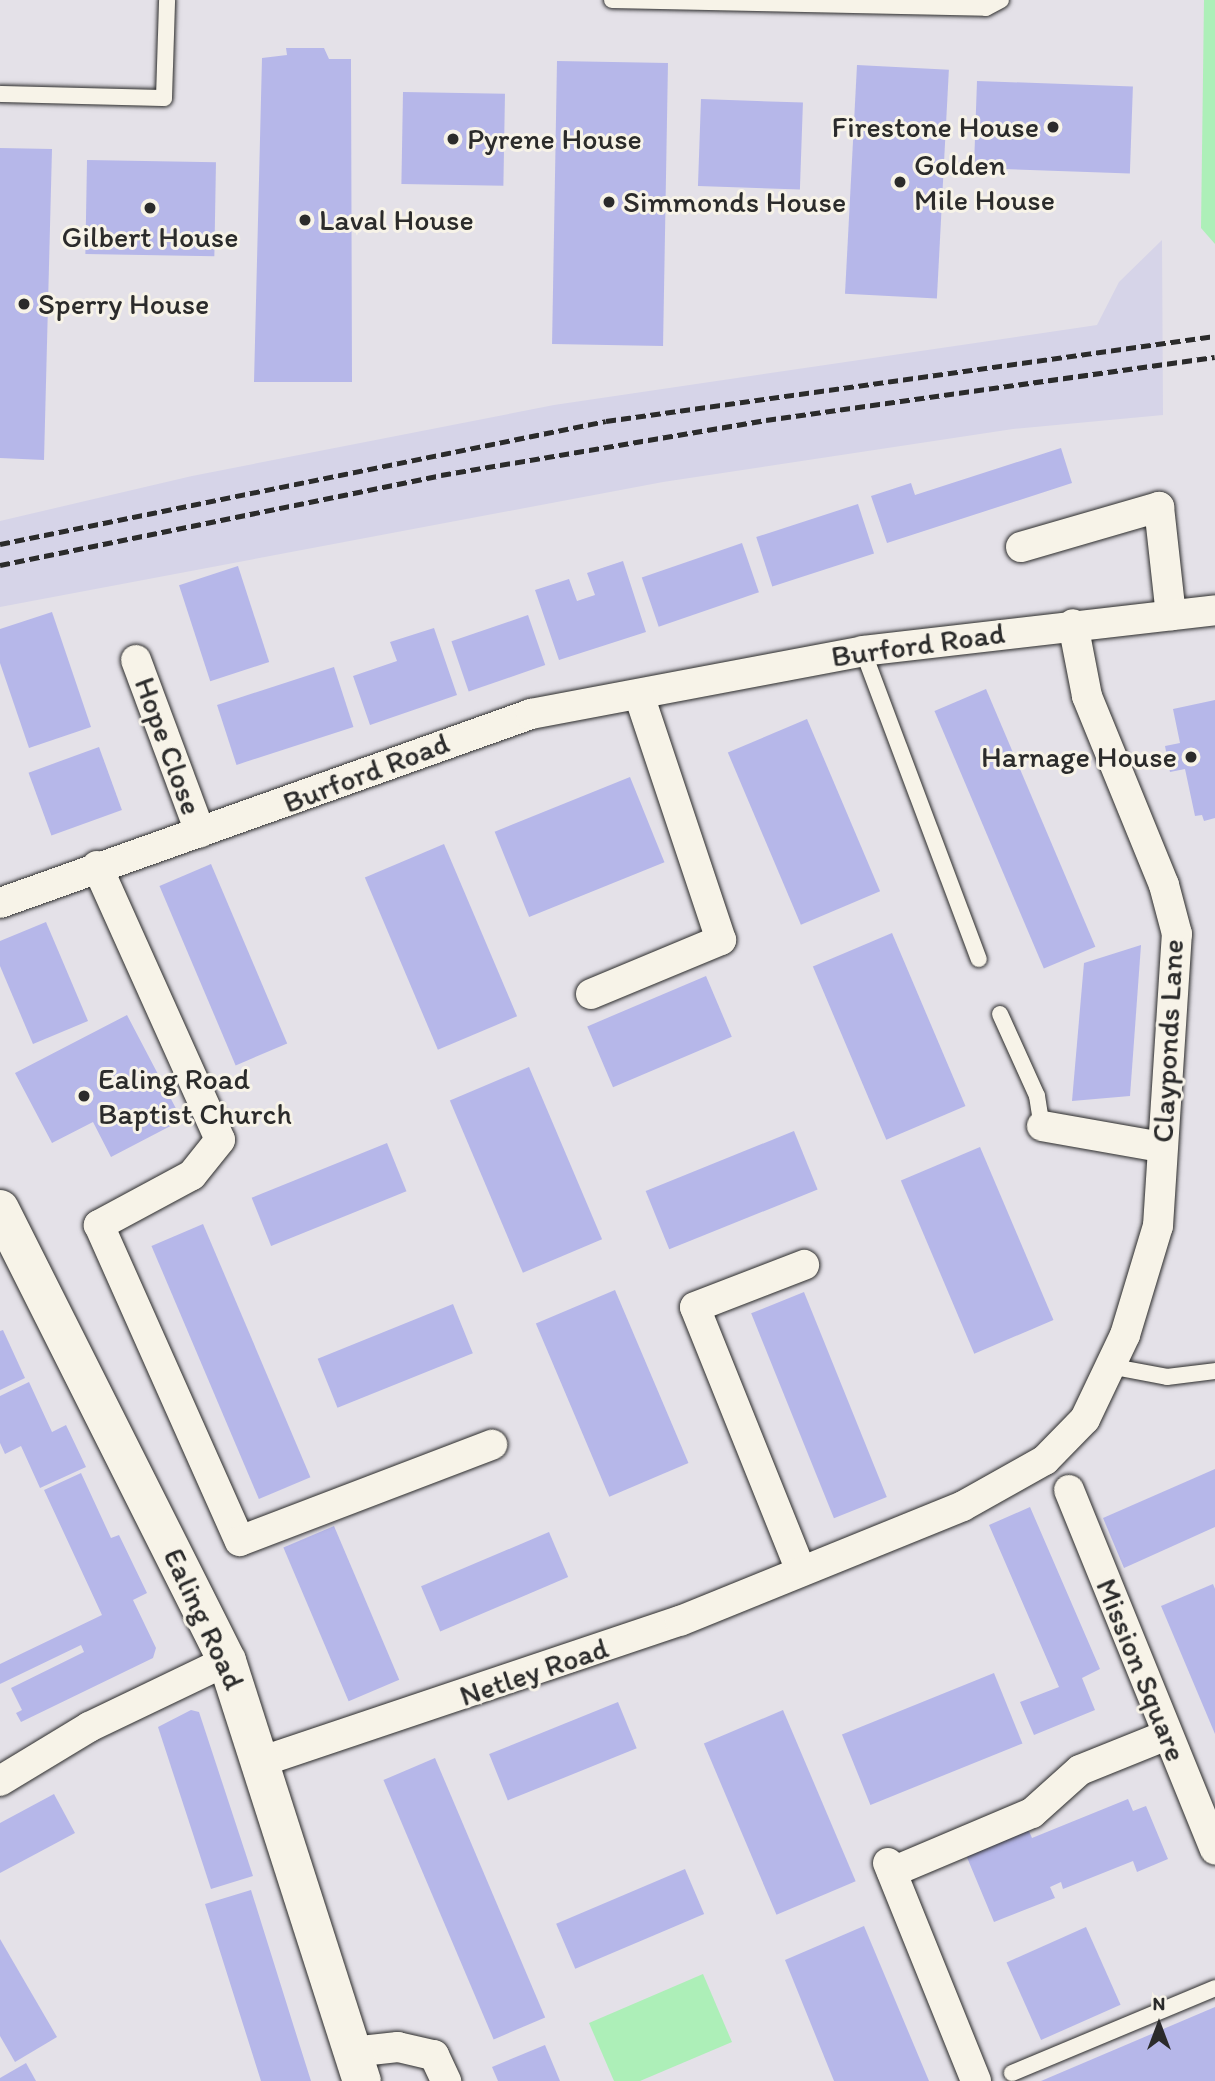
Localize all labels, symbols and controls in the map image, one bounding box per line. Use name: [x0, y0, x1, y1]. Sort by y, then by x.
place label: Firestone House: [832, 109, 1039, 145]
marker: Firestone House: [1045, 119, 1061, 135]
place label: Pyrene House: [467, 121, 642, 157]
marker: Pyrene House: [445, 131, 461, 147]
place label: Golden Mile House: [914, 147, 1055, 218]
marker: Golden Mile House: [892, 174, 908, 190]
place label: Simmonds House: [623, 184, 846, 220]
marker: Simmonds House: [601, 194, 617, 210]
marker: Gilbert House: [142, 200, 158, 216]
place label: Laval House: [319, 202, 474, 238]
marker: Laval House: [297, 212, 313, 228]
place label: Gilbert House: [62, 219, 238, 255]
place label: Sperry House: [38, 286, 209, 322]
marker: Sperry House: [16, 296, 32, 312]
street label: Burford Road: [829, 615, 1007, 675]
street label: Hope Close: [127, 672, 209, 820]
street label: Burford Road: [278, 725, 454, 821]
place label: Harnage House: [981, 739, 1177, 775]
marker: Harnage House: [1183, 749, 1199, 765]
street label: Clayponds Lane: [1145, 938, 1191, 1144]
place label: Ealing Road Baptist Church: [98, 1061, 293, 1132]
marker: Ealing Road Baptist Church: [76, 1088, 92, 1104]
street label: Ealing Road: [156, 1543, 252, 1695]
street label: Mission Square: [1088, 1573, 1194, 1767]
street label: Netley Road: [455, 1630, 613, 1714]
north arrow: [1124, 1990, 1194, 2060]
text: N: [1153, 1992, 1165, 2015]

